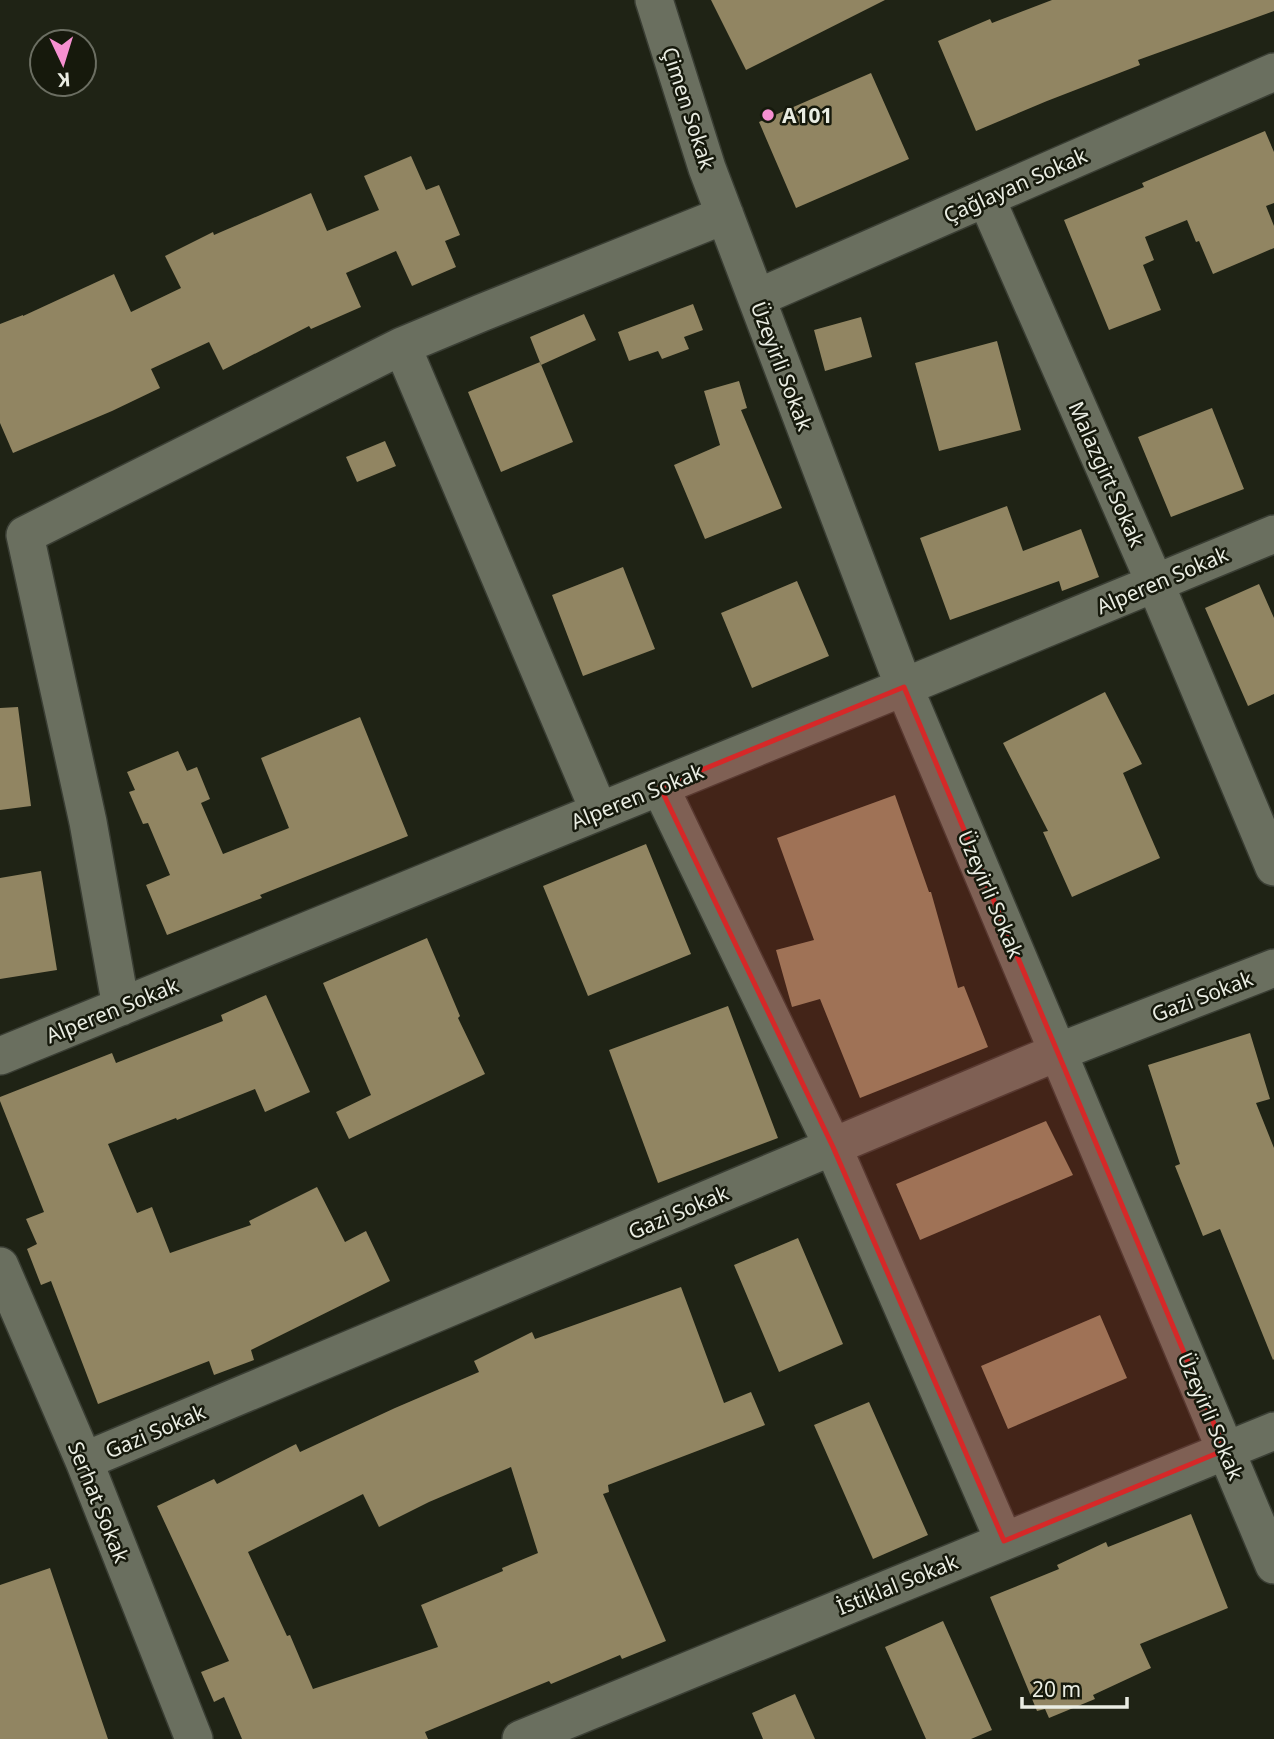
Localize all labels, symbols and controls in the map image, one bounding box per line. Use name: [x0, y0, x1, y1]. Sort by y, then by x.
north arrow: [28, 28, 98, 98]
street label: Çimen Sokak: [656, 43, 722, 173]
text: K: [57, 67, 71, 93]
place label: A101: [782, 101, 833, 129]
marker: A101: [760, 107, 776, 123]
street label: Çağlayan Sokak: [939, 140, 1092, 229]
street label: Üzeyirli Sokak: [745, 297, 820, 435]
street label: Malazgirt Sokak: [1062, 397, 1152, 552]
street label: Alperen Sokak: [1092, 539, 1233, 620]
street label: Alperen Sokak: [567, 756, 708, 835]
street label: Üzeyirli Sokak: [952, 826, 1031, 963]
street label: Gazi Sokak: [1147, 964, 1257, 1028]
street label: Alperen Sokak: [42, 970, 183, 1049]
street label: Gazi Sokak: [624, 1178, 733, 1246]
street label: Üzeyirli Sokak: [1172, 1348, 1251, 1485]
street label: Gazi Sokak: [101, 1397, 210, 1465]
street label: Serhat Sokak: [62, 1437, 136, 1567]
street label: İstiklal Sokak: [832, 1547, 962, 1621]
scale bar: [1022, 1666, 1127, 1710]
text: 20 m: [1032, 1675, 1081, 1703]

